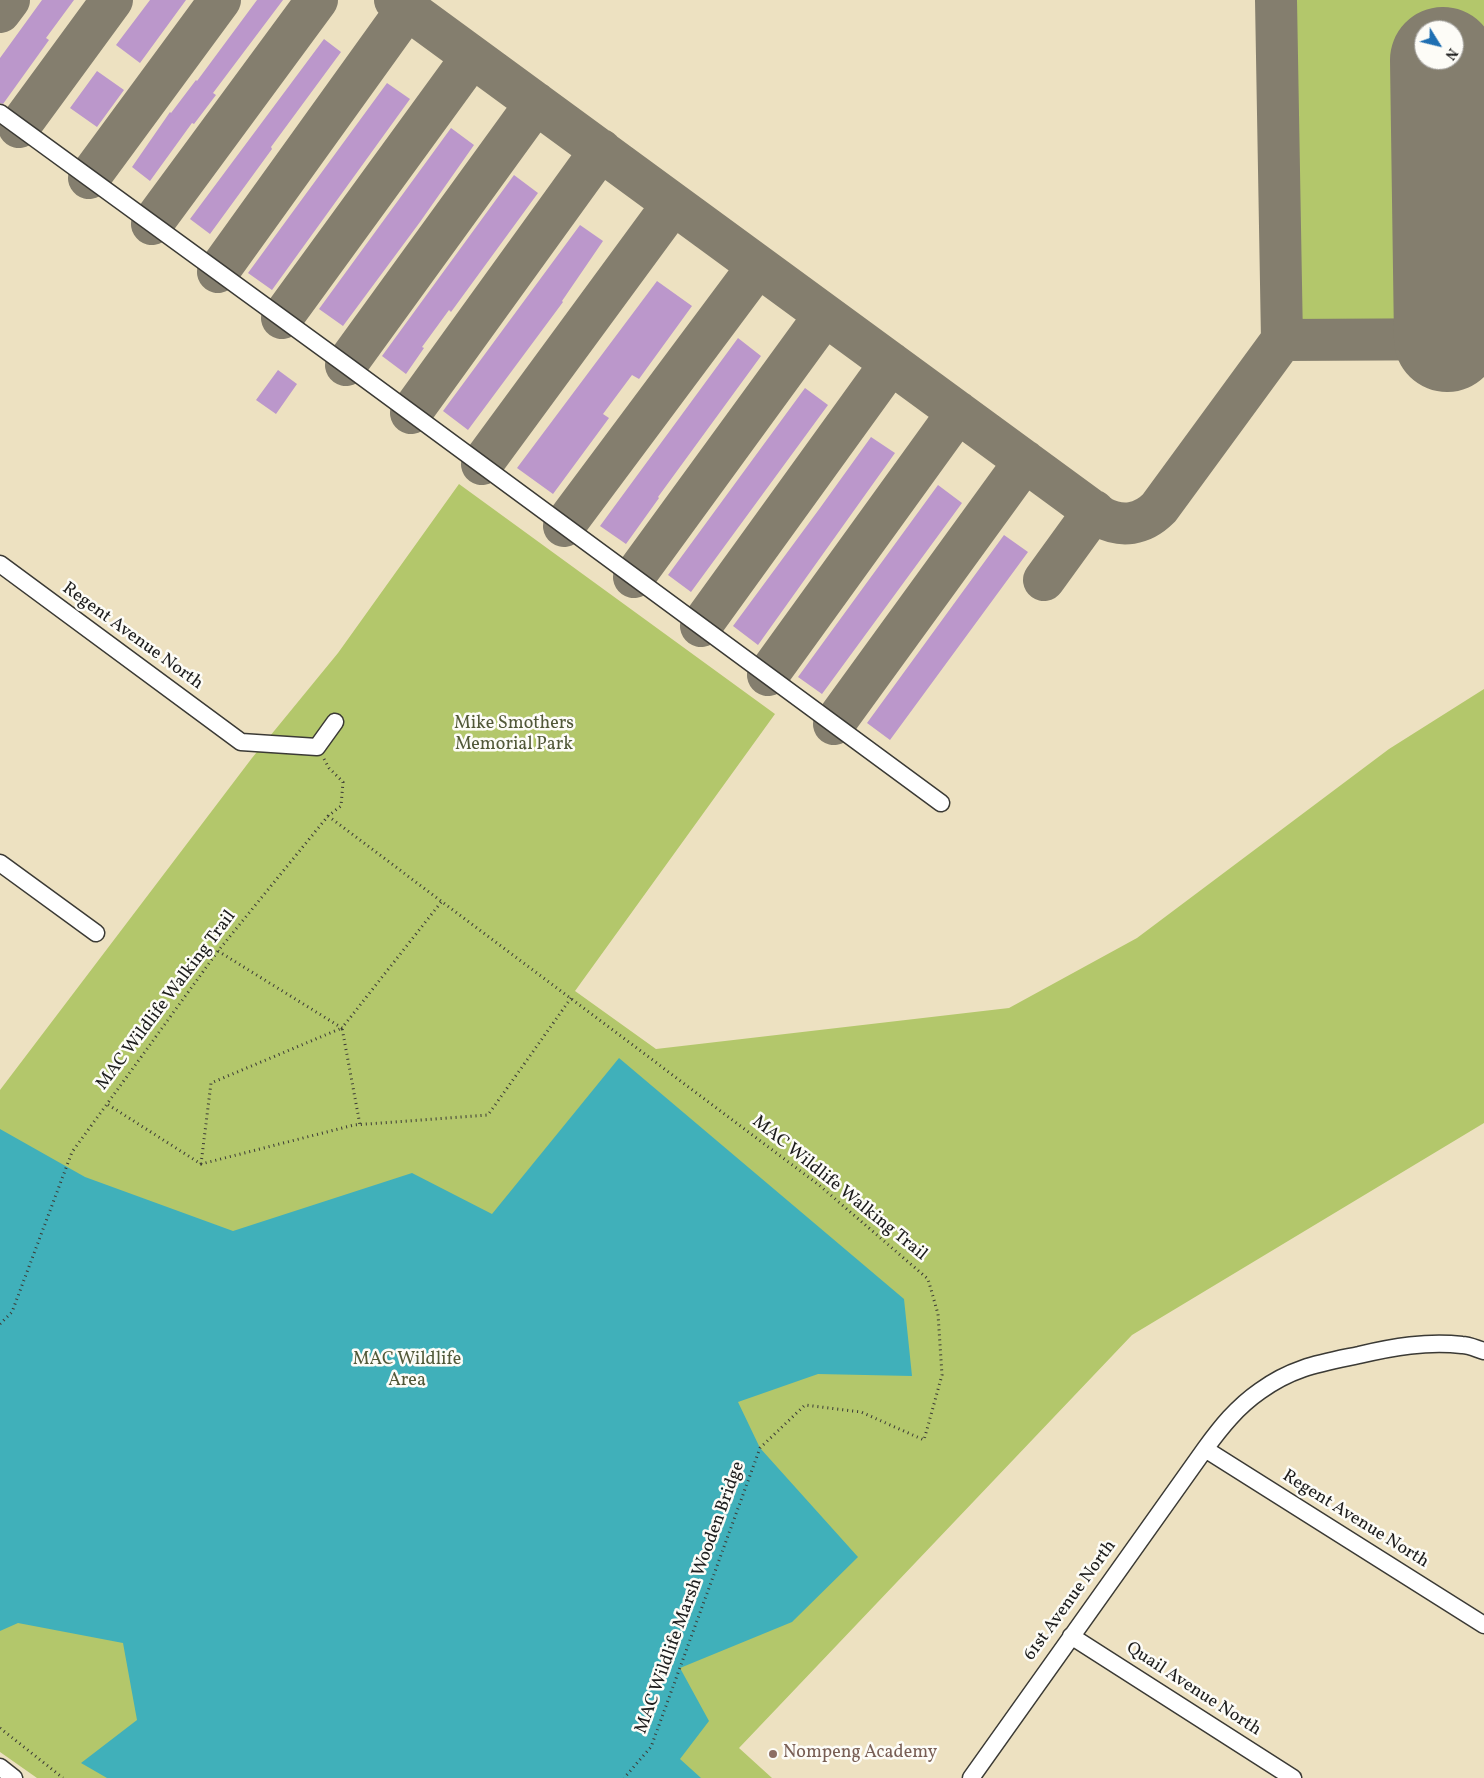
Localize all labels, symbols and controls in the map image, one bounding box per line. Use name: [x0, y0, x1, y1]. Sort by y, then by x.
north arrow: [1414, 20, 1464, 70]
text: N: [1440, 44, 1461, 63]
street label: Regent Avenue North: [57, 579, 207, 695]
park label: Mike Smothers Memorial Park: [454, 714, 574, 756]
street label: MAC Wildlife Walking Trail: [92, 907, 242, 1095]
street label: MAC Wildlife Walking Trail: [747, 1112, 931, 1266]
park label: MAC Wildlife Area: [353, 1350, 461, 1392]
street label: MAC Wildlife Marsh Wooden Bridge: [632, 1459, 750, 1737]
street label: Regent Avenue North: [1278, 1466, 1432, 1574]
street label: 61st Avenue North: [1020, 1537, 1122, 1665]
street label: Quail Avenue North: [1121, 1638, 1265, 1742]
place label: Nompeng Academy: [783, 1743, 937, 1765]
marker: Nompeng Academy: [767, 1748, 779, 1760]

